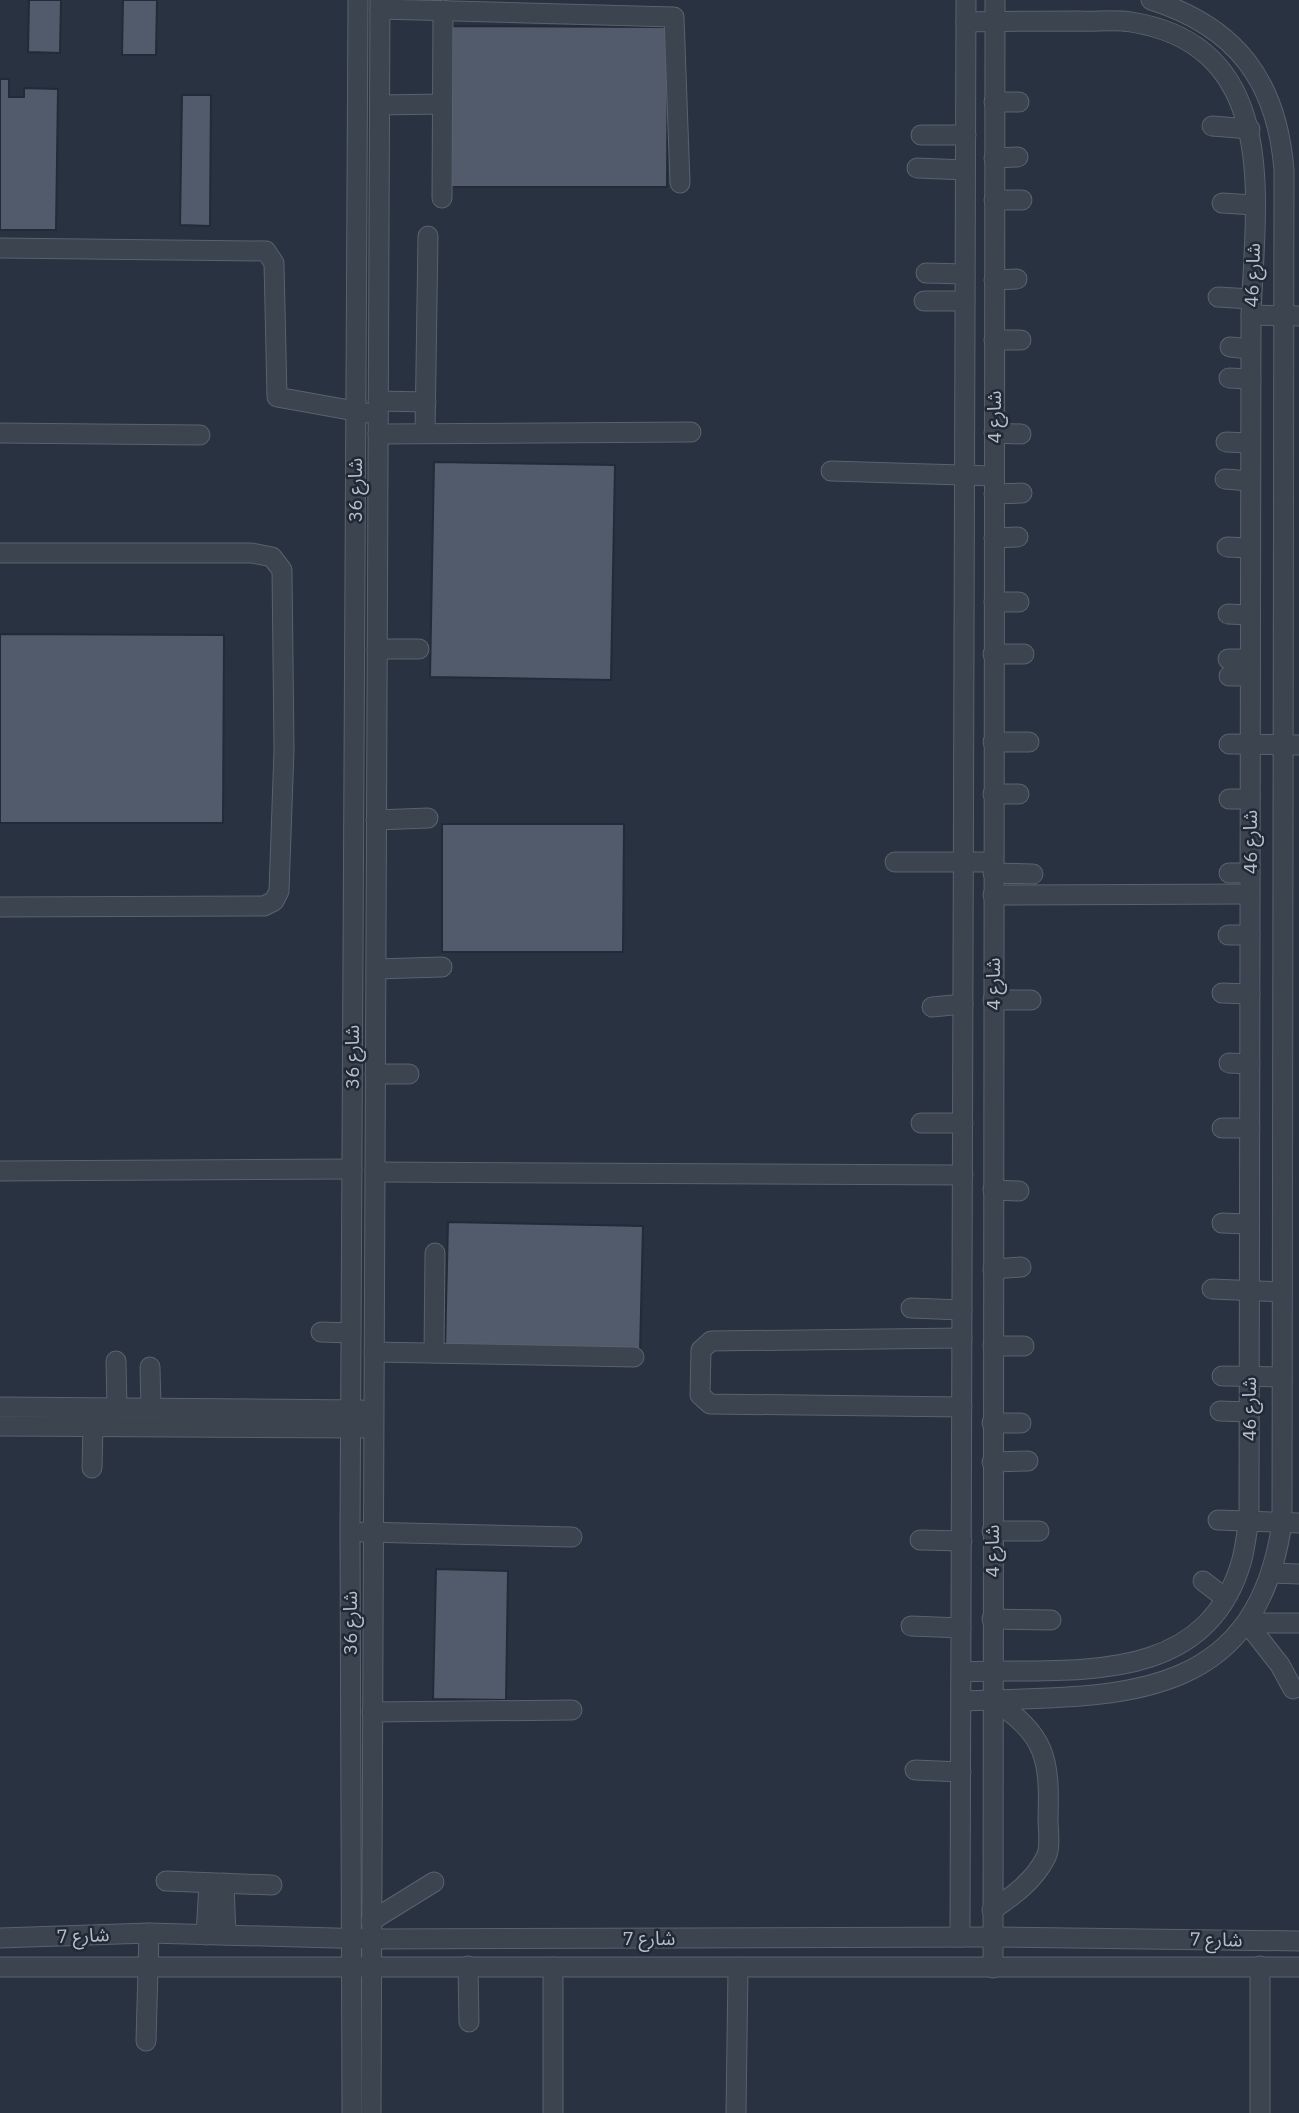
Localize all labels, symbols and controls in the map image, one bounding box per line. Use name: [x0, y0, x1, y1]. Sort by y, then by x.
street label: شارع 46: [1239, 242, 1267, 308]
street label: شارع 4: [982, 391, 1008, 443]
street label: شارع 36: [343, 458, 369, 522]
street label: شارع 46: [1238, 810, 1264, 874]
street label: شارع 4: [981, 958, 1007, 1010]
street label: شارع 36: [340, 1025, 366, 1089]
street label: شارع 46: [1237, 1377, 1263, 1441]
street label: شارع 4: [980, 1525, 1006, 1577]
street label: شارع 36: [338, 1591, 364, 1655]
street label: شارع 7: [56, 1922, 110, 1950]
street label: شارع 7: [623, 1926, 675, 1952]
street label: شارع 7: [1189, 1927, 1243, 1953]

